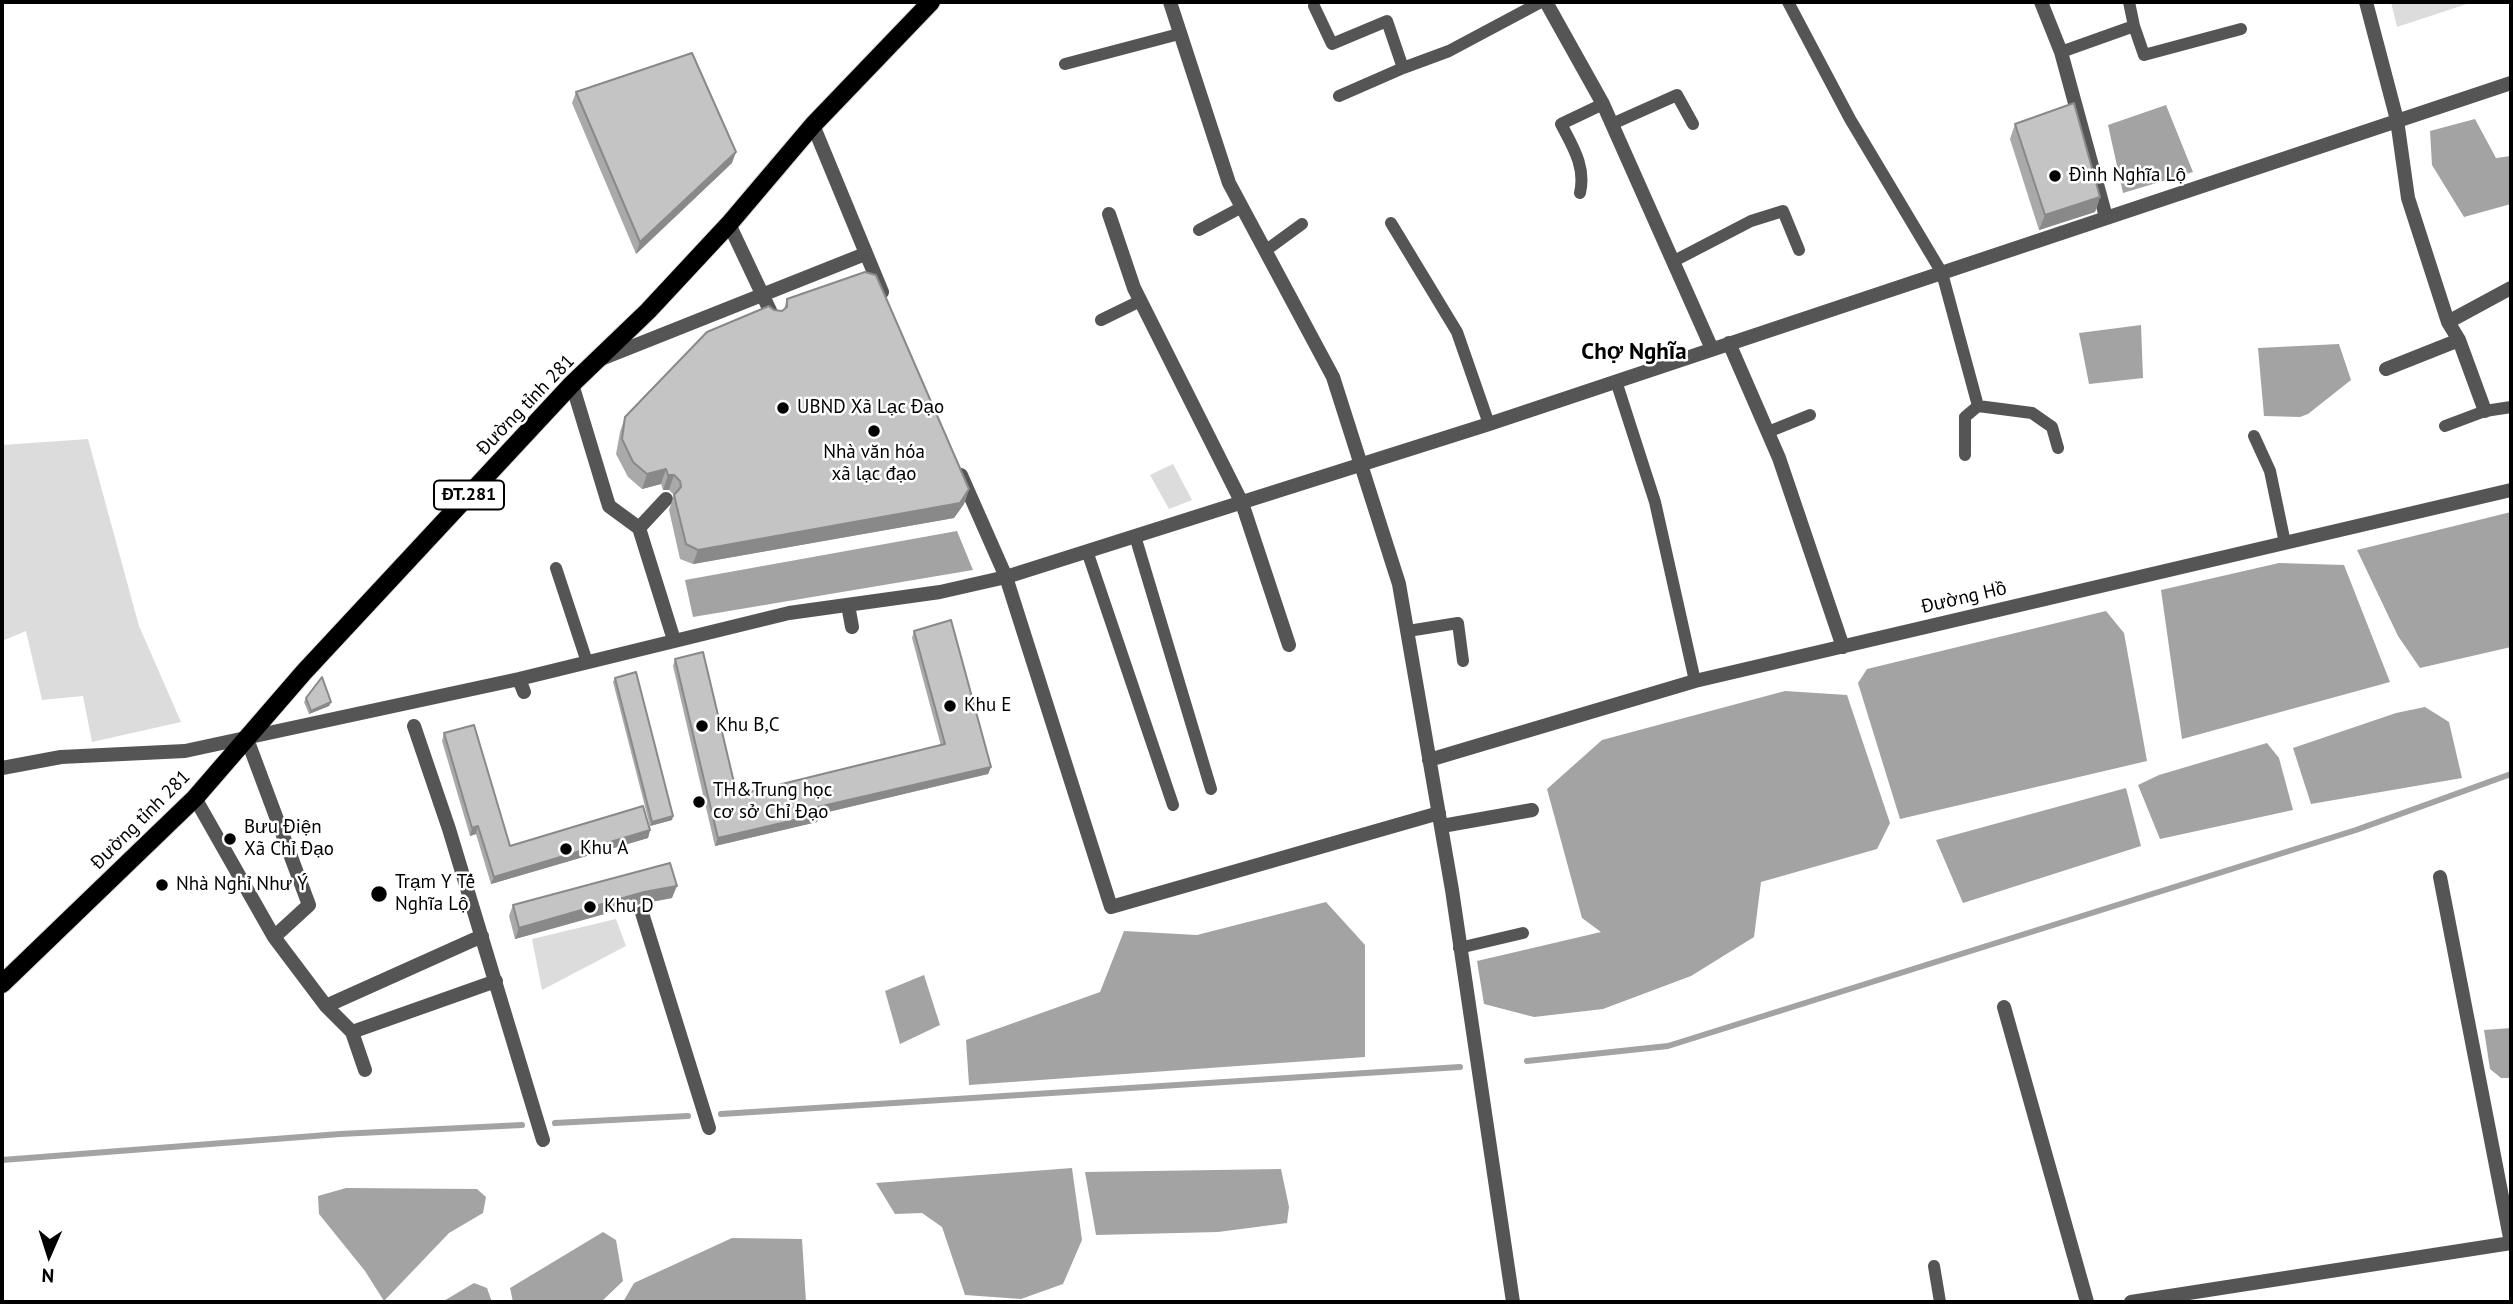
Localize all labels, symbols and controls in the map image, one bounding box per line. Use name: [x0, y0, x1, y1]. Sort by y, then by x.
place label: Đình Nghĩa Lộ: [2069, 165, 2186, 187]
marker: Đình Nghĩa Lộ: [2047, 168, 2063, 184]
district label: Chợ Nghĩa: [1581, 338, 1687, 366]
street label: Đường tỉnh 281: [472, 350, 580, 460]
place label: UBND Xã Lạc Đạo: [797, 397, 944, 419]
marker: UBND Xã Lạc Đạo: [775, 400, 791, 416]
marker: Nhà văn hóa xã lạc đạo: [866, 423, 882, 439]
place label: Nhà văn hóa xã lạc đạo: [823, 442, 925, 486]
road number: ĐT.281: [434, 480, 504, 509]
street label: Đường Hồ: [1919, 577, 2009, 619]
place label: Khu E: [964, 695, 1011, 717]
marker: Khu E: [942, 698, 958, 714]
place label: Khu B,C: [716, 715, 780, 737]
marker: Khu B,C: [694, 718, 710, 734]
street label: Đường tỉnh 281: [87, 766, 195, 874]
place label: TH&Trung học cơ sở Chỉ Đạo: [713, 780, 832, 824]
marker: TH&Trung học cơ sở Chỉ Đạo: [691, 794, 707, 810]
place label: Bưu Điện Xã Chỉ Đạo: [244, 817, 334, 861]
marker: Bưu Điện Xã Chỉ Đạo: [222, 831, 238, 847]
place label: Khu A: [580, 838, 628, 860]
marker: Khu A: [558, 841, 574, 857]
place label: Trạm Y Tế Nghĩa Lộ: [395, 872, 475, 916]
place label: Nhà Nghỉ Như Ý: [176, 874, 308, 896]
marker: Nhà Nghỉ Như Ý: [154, 877, 170, 893]
marker: Trạm Y Tế Nghĩa Lộ: [369, 884, 389, 904]
place label: Khu D: [604, 896, 654, 918]
marker: Khu D: [582, 899, 598, 915]
north arrow: [14, 1220, 84, 1290]
text: N: [41, 1264, 55, 1288]

